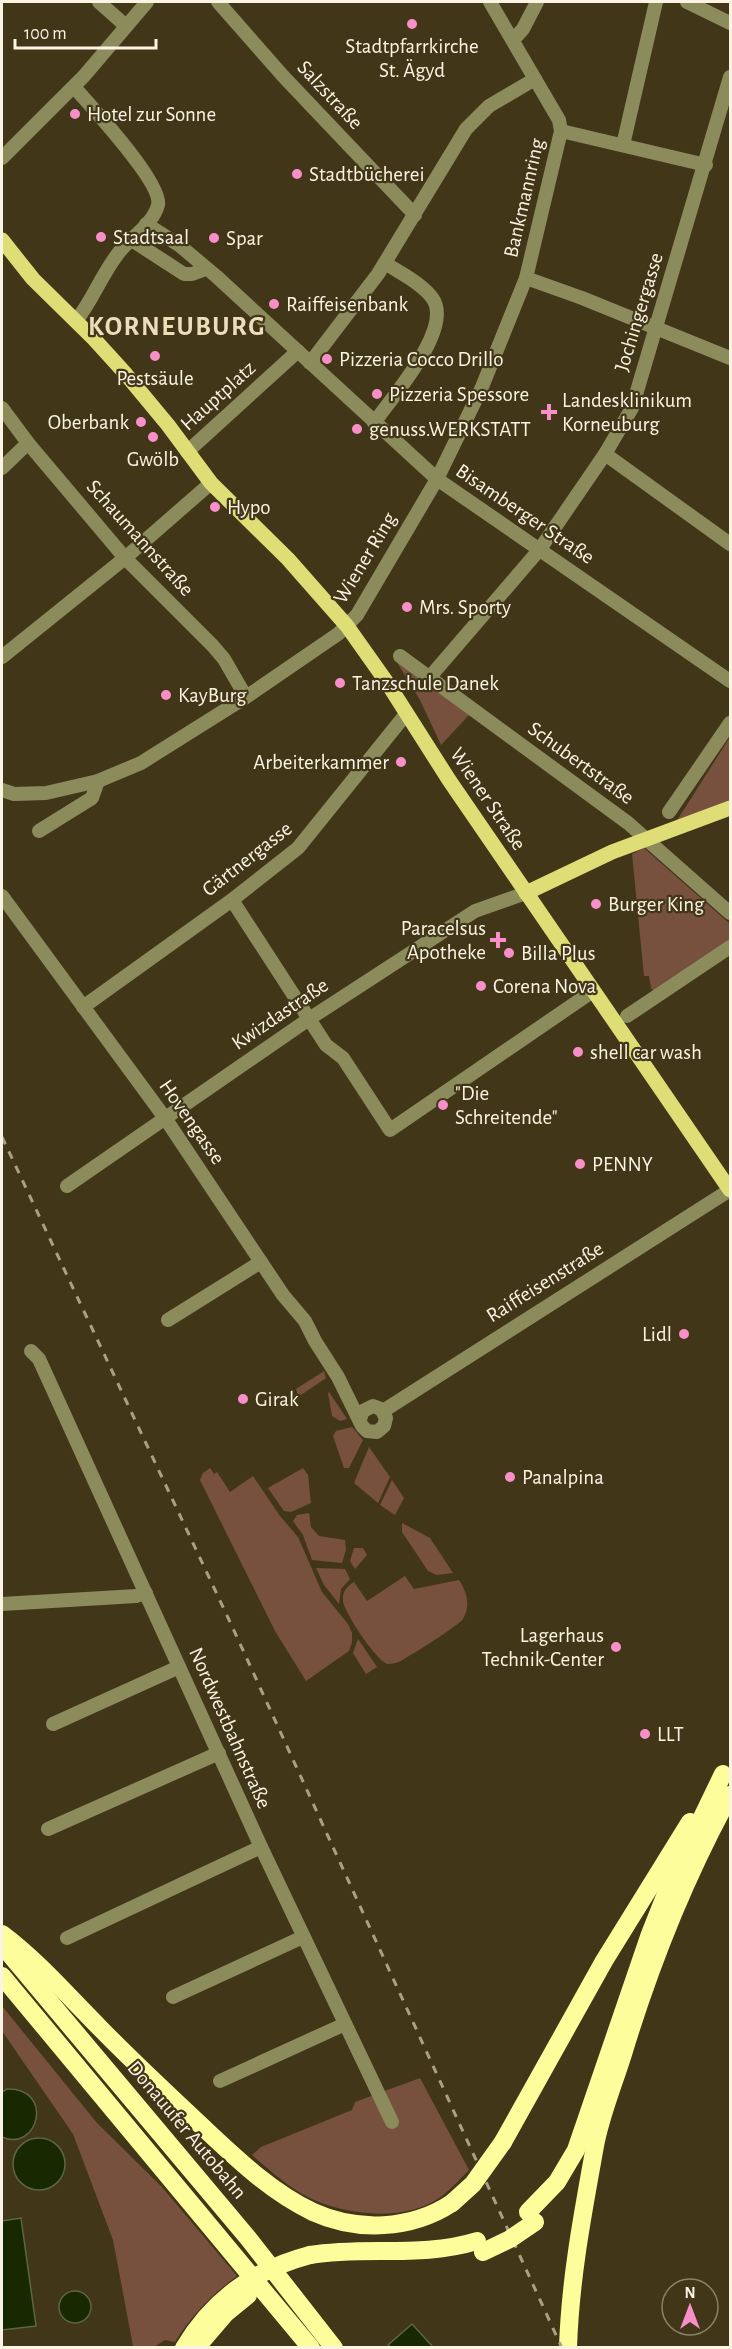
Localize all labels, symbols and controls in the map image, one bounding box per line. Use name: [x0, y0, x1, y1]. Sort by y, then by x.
scale bar: [15, 12, 156, 50]
marker: Stadtpfarrkirche St. Ägyd: [405, 17, 419, 31]
text: 100 m: [24, 25, 67, 43]
place label: Stadtpfarrkirche St. Ägyd: [345, 36, 479, 81]
street label: Salzstraße: [293, 57, 367, 133]
place label: Hotel zur Sonne: [87, 104, 216, 125]
marker: Hotel zur Sonne: [68, 107, 82, 121]
street label: Bankmannring: [500, 136, 548, 260]
place label: Stadtbücherei: [309, 164, 425, 185]
marker: Stadtbücherei: [290, 167, 304, 181]
place label: Stadtsaal: [113, 227, 189, 248]
place label: Spar: [226, 228, 263, 249]
marker: Stadtsaal: [94, 230, 108, 244]
marker: Spar: [207, 231, 221, 245]
street label: Jochingergasse: [611, 250, 667, 374]
place label: Raiffeisenbank: [286, 294, 409, 315]
marker: Raiffeisenbank: [267, 297, 281, 311]
district label: KORNEUBURG: [88, 313, 266, 340]
marker: Pestsäule: [148, 349, 162, 363]
place label: Pizzeria Cocco Drillo: [339, 349, 504, 370]
marker: Pizzeria Cocco Drillo: [320, 352, 334, 366]
street label: Hauptplatz: [177, 357, 259, 435]
place label: Pestsäule: [116, 368, 194, 389]
place label: Pizzeria Spessore: [389, 384, 529, 405]
marker: Pizzeria Spessore: [370, 387, 384, 401]
place label: Landesklinikum Korneuburg: [562, 390, 692, 435]
marker: Landesklinikum Korneuburg: [540, 403, 558, 421]
place label: Oberbank: [48, 412, 129, 433]
marker: Oberbank: [134, 415, 148, 429]
place label: genuss.WERKSTATT: [369, 419, 531, 440]
marker: genuss.WERKSTATT: [350, 422, 364, 436]
marker: Gwölb: [146, 430, 160, 444]
place label: Gwölb: [127, 449, 179, 470]
street label: Bisamberger Straße: [452, 460, 598, 568]
street label: Schaumannstraße: [83, 476, 197, 600]
place label: Hypo: [227, 497, 271, 518]
marker: Hypo: [208, 500, 222, 514]
street label: Wiener Ring: [330, 508, 401, 607]
place label: Mrs. Sporty: [419, 597, 511, 618]
marker: Mrs. Sporty: [400, 600, 414, 614]
place label: Tanzschule Danek: [352, 673, 499, 694]
marker: Tanzschule Danek: [333, 676, 347, 690]
place label: KayBurg: [178, 685, 247, 706]
marker: KayBurg: [159, 688, 173, 702]
street label: Schubertstraße: [524, 718, 638, 808]
street label: Wiener Straße: [446, 744, 530, 854]
place label: Arbeiterkammer: [253, 752, 389, 773]
marker: Arbeiterkammer: [394, 755, 408, 769]
street label: Gärtnergasse: [198, 818, 296, 900]
place label: Burger King: [608, 894, 705, 915]
marker: Burger King: [589, 897, 603, 911]
place label: Paracelsus Apotheke: [401, 918, 486, 963]
marker: Paracelsus Apotheke: [491, 933, 505, 947]
place label: Billa Plus: [521, 943, 596, 964]
marker: Billa Plus: [502, 946, 516, 960]
street label: Kwizdastraße: [228, 974, 332, 1054]
place label: Corena Nova: [493, 976, 597, 997]
marker: Corena Nova: [474, 979, 488, 993]
place label: shell car wash: [590, 1042, 702, 1063]
marker: shell car wash: [571, 1045, 585, 1059]
street label: Hovengasse: [155, 1076, 229, 1168]
place label: "Die Schreitende": [455, 1083, 558, 1128]
marker: "Die Schreitende": [436, 1098, 450, 1112]
place label: PENNY: [592, 1154, 653, 1175]
marker: PENNY: [573, 1157, 587, 1171]
street label: Raiffeisenstraße: [483, 1238, 607, 1326]
place label: Lidl: [642, 1324, 672, 1345]
marker: Lidl: [677, 1327, 691, 1341]
place label: Girak: [255, 1389, 299, 1410]
marker: Girak: [236, 1392, 250, 1406]
place label: Panalpina: [522, 1467, 604, 1488]
marker: Panalpina: [503, 1470, 517, 1484]
place label: Lagerhaus Technik-Center: [481, 1625, 604, 1670]
marker: Lagerhaus Technik-Center: [609, 1640, 623, 1654]
street label: Nordwestbahnstraße: [185, 1644, 275, 1812]
place label: LLT: [657, 1724, 684, 1745]
marker: LLT: [638, 1727, 652, 1741]
street label: Donauufer Autobahn: [124, 2057, 250, 2203]
north arrow: [660, 2277, 720, 2337]
text: N: [684, 2285, 696, 2301]

